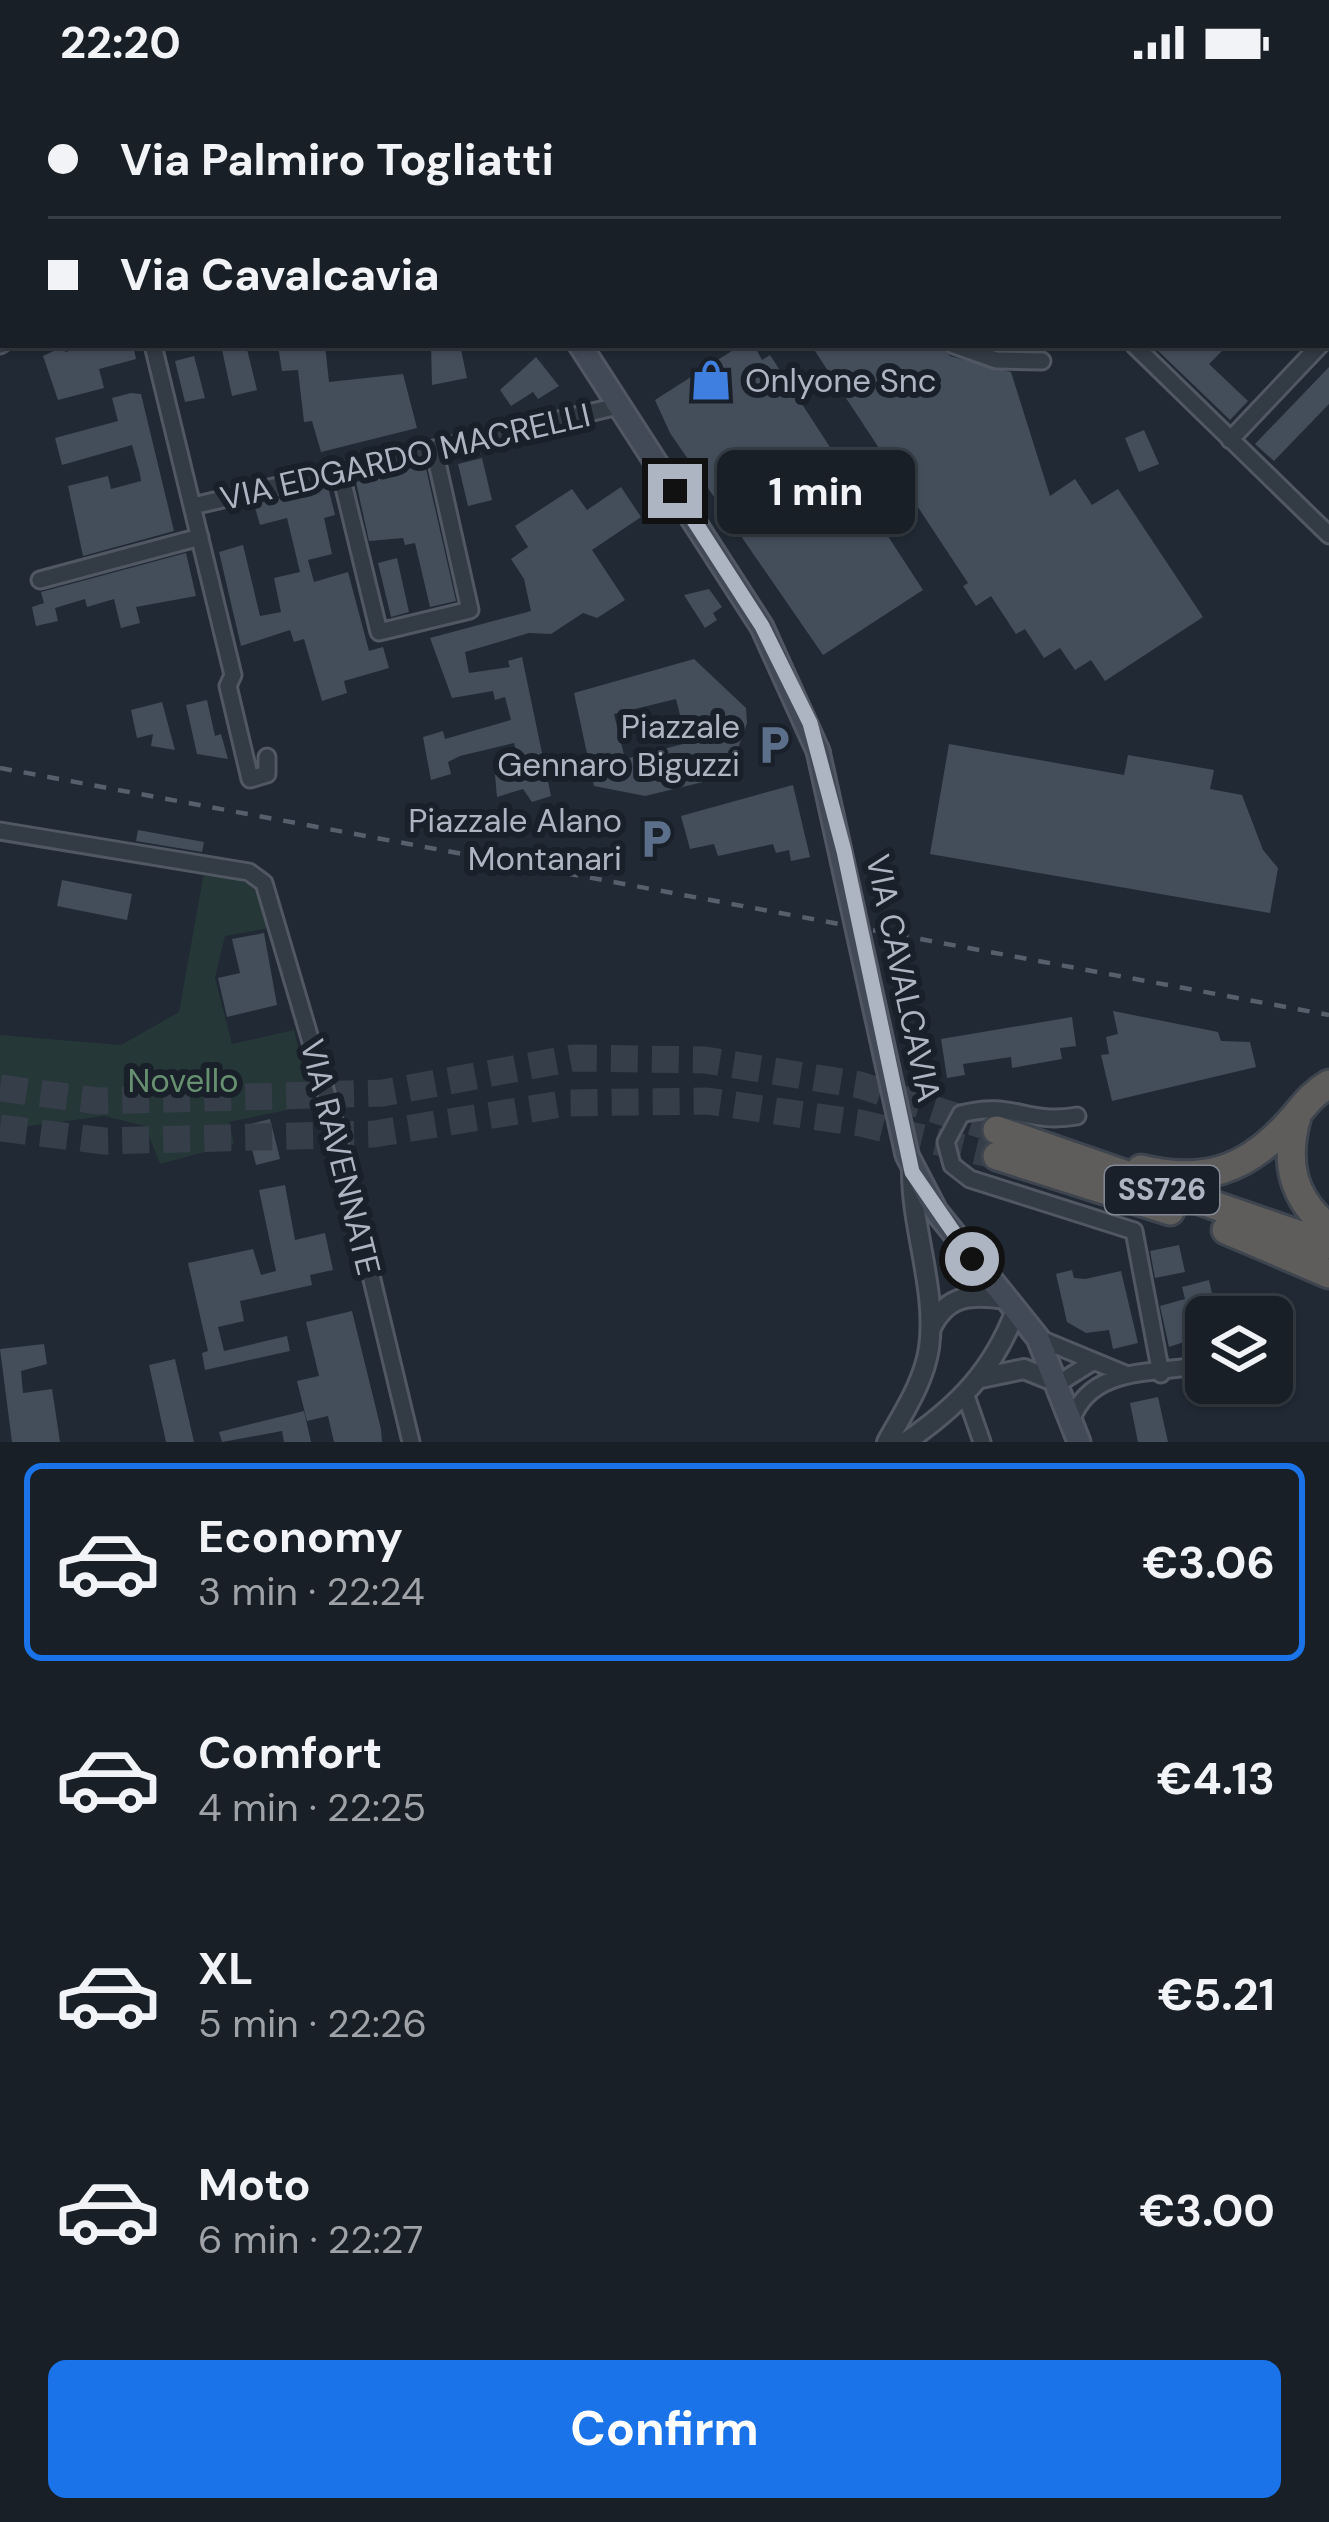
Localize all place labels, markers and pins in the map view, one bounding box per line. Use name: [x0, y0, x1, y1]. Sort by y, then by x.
shop icon: Onlyone Snc: [688, 357, 734, 403]
place label: Onlyone Snc: [745, 359, 937, 402]
place label: Piazzale Gennaro Biguzzi: [497, 705, 740, 786]
parking icon: Piazzale Gennaro Biguzzi: [751, 722, 797, 768]
place label: Piazzale Alano Montanari: [408, 799, 622, 880]
parking icon: Piazzale Alano Montanari: [633, 816, 679, 862]

